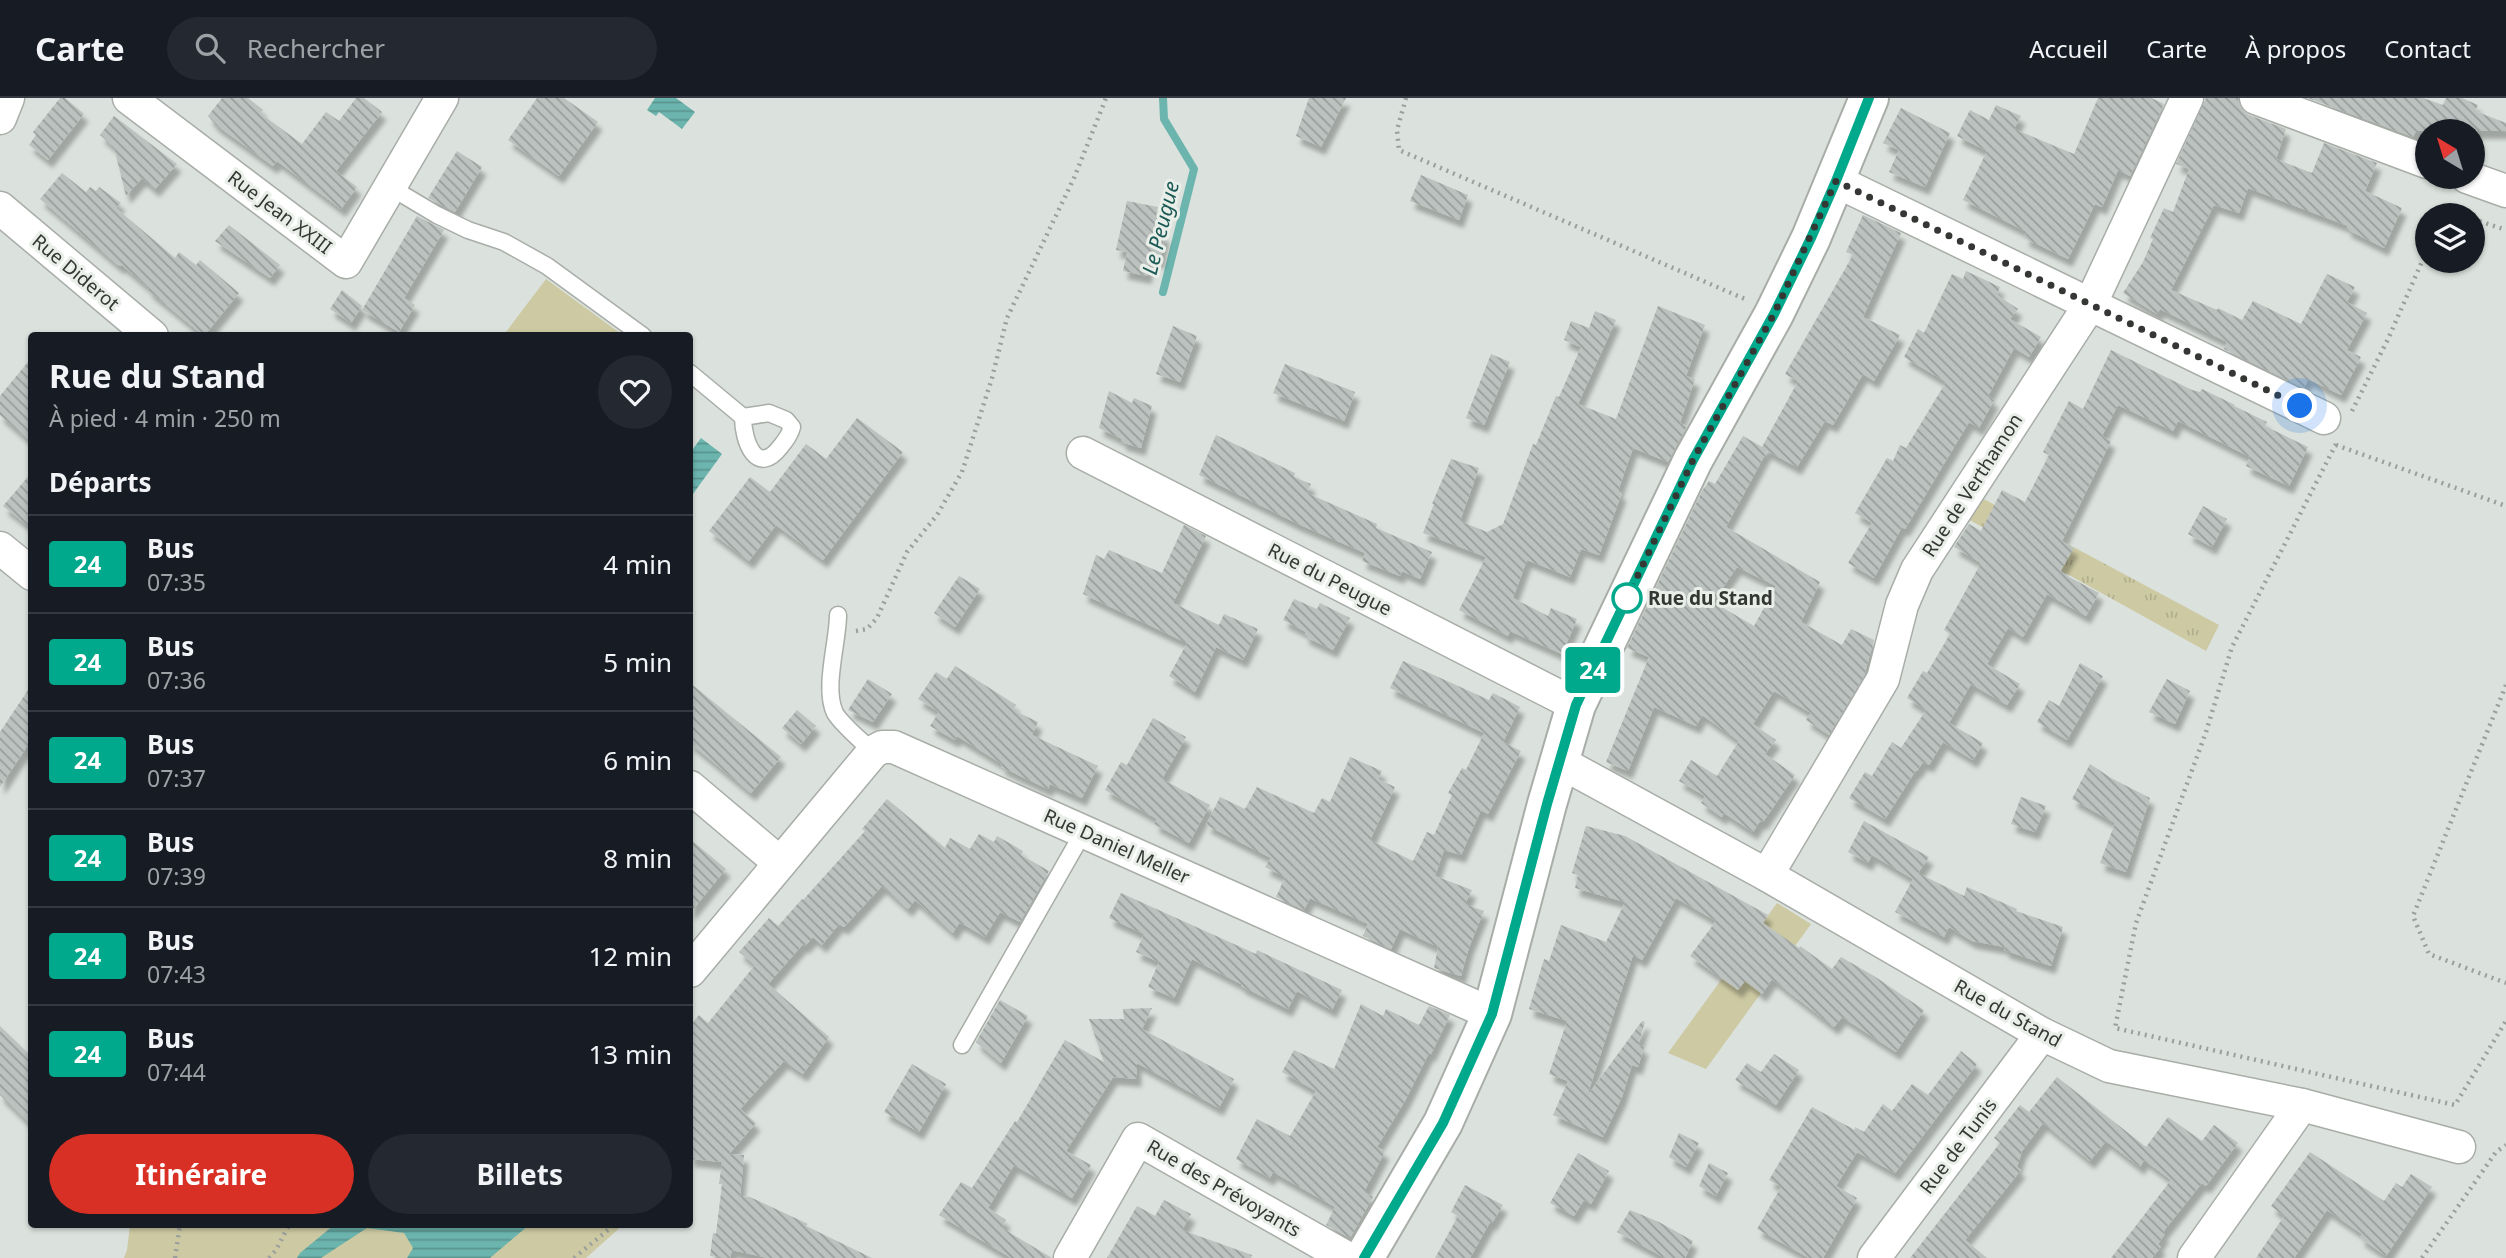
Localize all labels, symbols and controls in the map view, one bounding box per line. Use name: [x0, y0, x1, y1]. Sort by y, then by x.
search box: [167, 17, 657, 80]
text: Carte: [35, 26, 125, 71]
icon: search: [191, 29, 229, 67]
text: Rechercher: [247, 30, 385, 66]
text: Accueil: [2029, 32, 2108, 65]
text: Carte: [2146, 32, 2207, 65]
text: À propos: [2245, 32, 2346, 65]
text: Contact: [2384, 32, 2471, 65]
north arrow: [2415, 119, 2485, 189]
map controls: [2415, 119, 2485, 273]
street label: Rue Jean XXIII: [223, 164, 337, 260]
water label: Le Peugue: [1135, 178, 1185, 277]
button: layers: [2415, 203, 2485, 273]
street label: Rue Diderot: [27, 228, 125, 316]
text: Rue du Stand: [49, 353, 266, 398]
button: heart: [598, 355, 672, 429]
your location: [2282, 388, 2317, 423]
text: À pied · 4 min · 250 m: [49, 402, 281, 434]
street label: Rue de Verthamon: [1916, 408, 2028, 562]
text: Départs: [49, 464, 152, 500]
text: Bus: [147, 530, 194, 566]
street label: Rue du Peugue: [1264, 537, 1396, 621]
text: 4 min: [603, 546, 672, 582]
text: 24: [74, 547, 101, 580]
text: 07:35: [147, 566, 206, 598]
marker: Rue du Stand: [1612, 583, 1642, 613]
place label: Rue du Stand: [1648, 585, 1773, 611]
text: Bus: [147, 628, 194, 664]
text: 5 min: [603, 644, 672, 680]
text: 24: [74, 645, 101, 678]
line badge: 24: [1562, 647, 1624, 693]
text: 24: [1579, 653, 1607, 686]
text: 07:36: [147, 664, 206, 696]
text: Bus: [147, 726, 194, 762]
text: 6 min: [603, 742, 672, 778]
text: 24: [74, 743, 101, 776]
text: 07:37: [147, 762, 206, 794]
street label: Rue Daniel Meller: [1040, 802, 1194, 890]
text: Bus: [147, 824, 194, 860]
text: 8 min: [603, 840, 672, 876]
text: 24: [74, 841, 101, 874]
text: 07:39: [147, 860, 206, 892]
text: Bus: [147, 922, 194, 958]
text: 12 min: [588, 938, 672, 974]
text: 24: [74, 939, 101, 972]
text: 07:43: [147, 958, 206, 990]
street label: Rue du Stand: [1950, 973, 2066, 1053]
text: Bus: [147, 1020, 194, 1056]
text: 13 min: [588, 1036, 672, 1072]
text: 24: [74, 1037, 101, 1070]
text: 07:44: [147, 1056, 206, 1088]
street label: Rue de Tunis: [1913, 1093, 2003, 1199]
street label: Rue des Prévoyants: [1142, 1133, 1306, 1243]
button: Itinéraire: [49, 1134, 354, 1214]
button: Billets: [368, 1134, 672, 1214]

